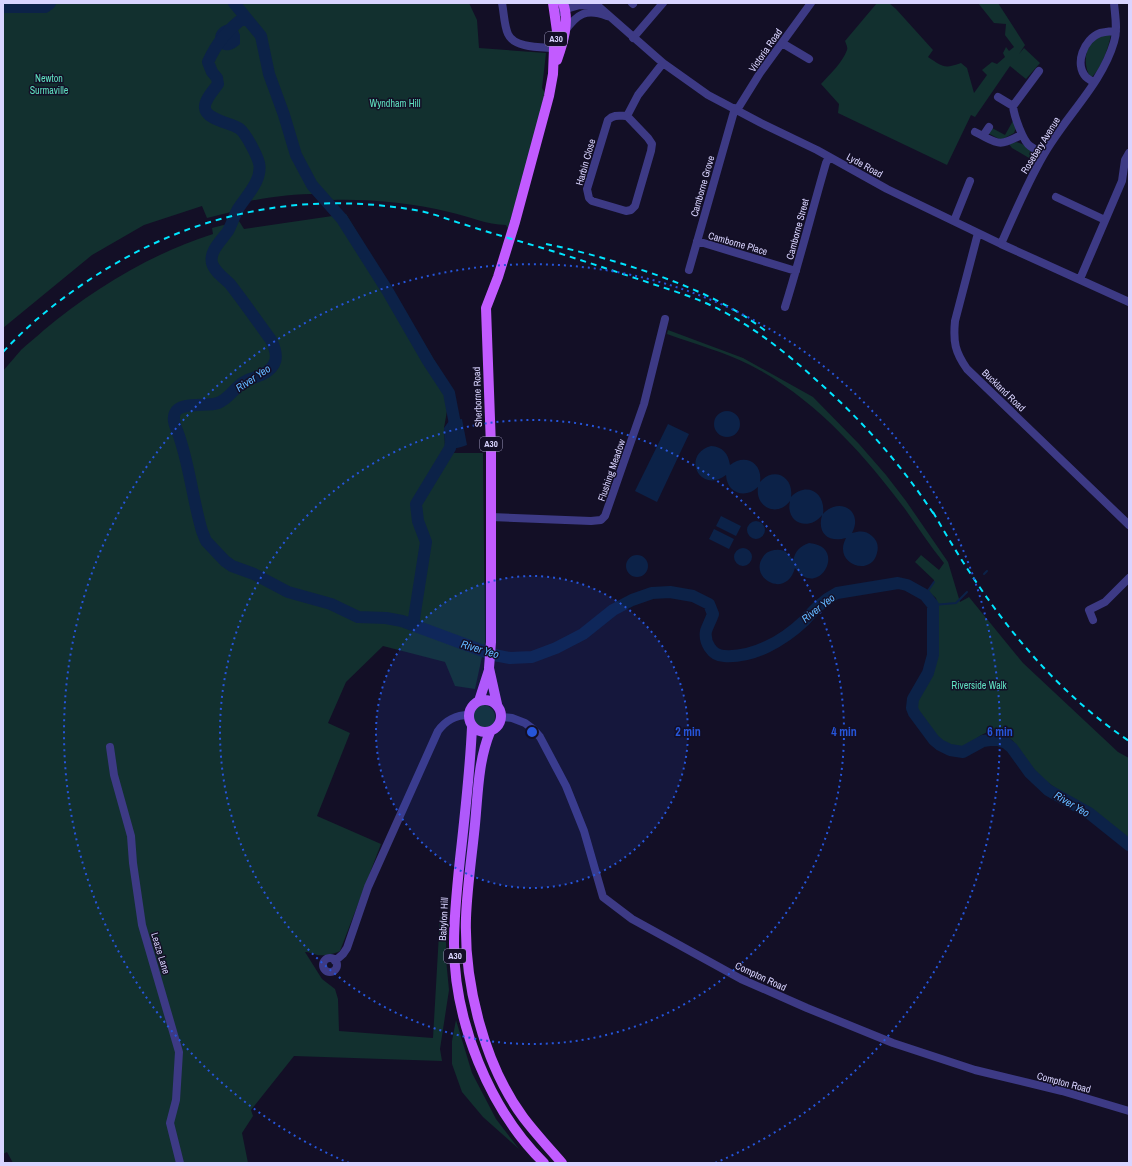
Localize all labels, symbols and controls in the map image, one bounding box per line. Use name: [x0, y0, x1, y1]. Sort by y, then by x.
street label: Victoria Road: [746, 26, 785, 74]
road number: A30: [545, 32, 567, 46]
park label: Newton Surmaville: [30, 72, 69, 97]
park label: Wyndham Hill: [370, 97, 421, 110]
street label: Rosebery Avenue: [1018, 114, 1063, 176]
street label: Harbin Close: [573, 137, 598, 187]
street label: Lyde Road: [844, 150, 885, 181]
street label: Camborne Grove: [688, 154, 718, 218]
street label: Camborne Street: [783, 197, 812, 261]
street label: Camborne Place: [707, 229, 769, 258]
water label: River Yeo: [233, 361, 273, 395]
street label: Buckland Road: [979, 366, 1028, 414]
street label: Sherborne Road: [470, 367, 485, 427]
road number: A30: [480, 437, 502, 451]
street label: Flushing Meadow: [595, 437, 628, 503]
water label: River Yeo: [798, 591, 838, 625]
water label: River Yeo: [459, 637, 501, 661]
park label: Riverside Walk: [951, 679, 1008, 692]
text: 2 min: [675, 724, 701, 740]
text: 4 min: [831, 724, 857, 740]
text: 6 min: [987, 724, 1013, 740]
centre of rings: [525, 725, 539, 739]
water label: River Yeo: [1052, 788, 1092, 820]
street label: Babylon Hill: [436, 897, 451, 941]
street label: Leaze Lane: [148, 931, 173, 976]
road number: A30: [444, 949, 466, 963]
street label: Compton Road: [733, 959, 789, 994]
street label: Compton Road: [1036, 1069, 1092, 1096]

